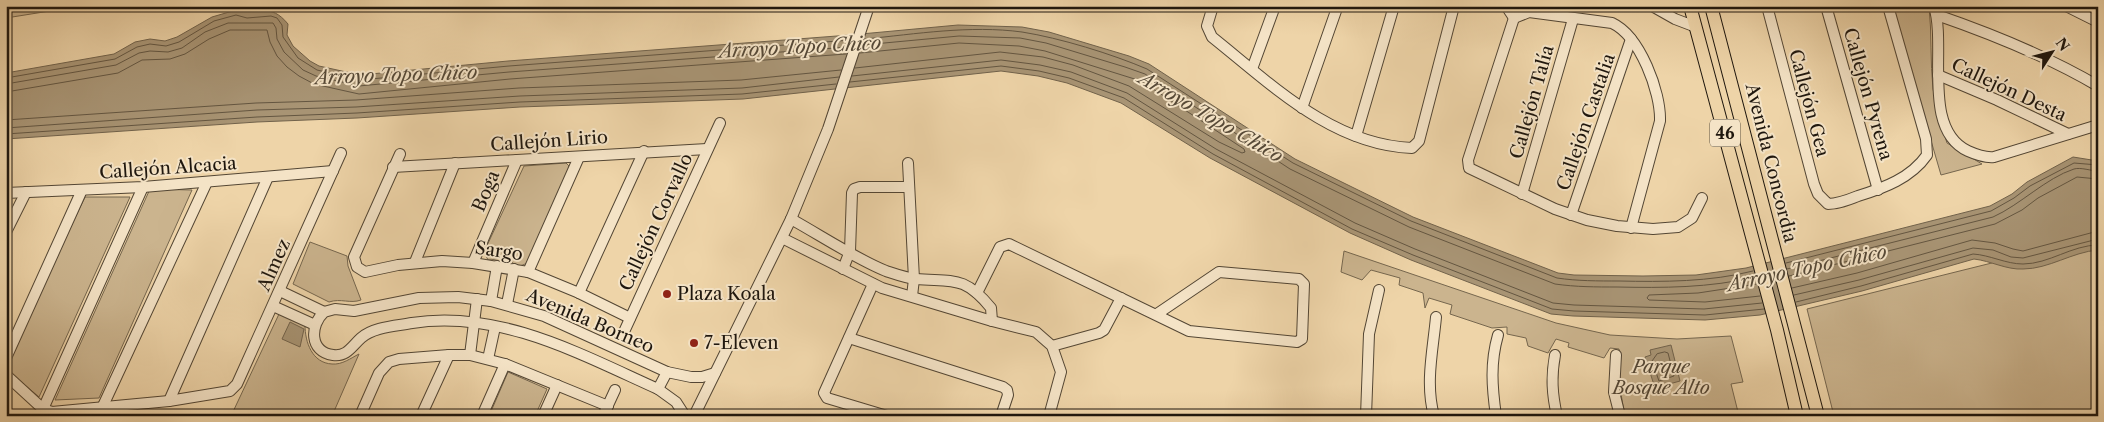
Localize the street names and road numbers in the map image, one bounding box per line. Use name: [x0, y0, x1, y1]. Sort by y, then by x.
street label: Callejón Pyrena: [1839, 25, 1898, 163]
street label: Callejón Talía: [1505, 42, 1559, 161]
street label: Callejón Gea: [1784, 47, 1834, 160]
street label: Callejón Castalia: [1552, 50, 1620, 193]
street label: Callejón Desta: [1948, 54, 2071, 127]
street label: Avenida Concordia: [1740, 80, 1802, 245]
road number: 46: [1710, 120, 1740, 146]
street label: Callejón Lirio: [490, 126, 608, 156]
street label: Callejón Corvallo: [614, 150, 698, 294]
street label: Callejón Alcacia: [99, 152, 238, 184]
street label: Boga: [468, 167, 505, 215]
street label: Almez: [252, 235, 295, 295]
street label: Sargo: [474, 237, 524, 265]
street label: Avenida Borneo: [522, 284, 657, 358]

